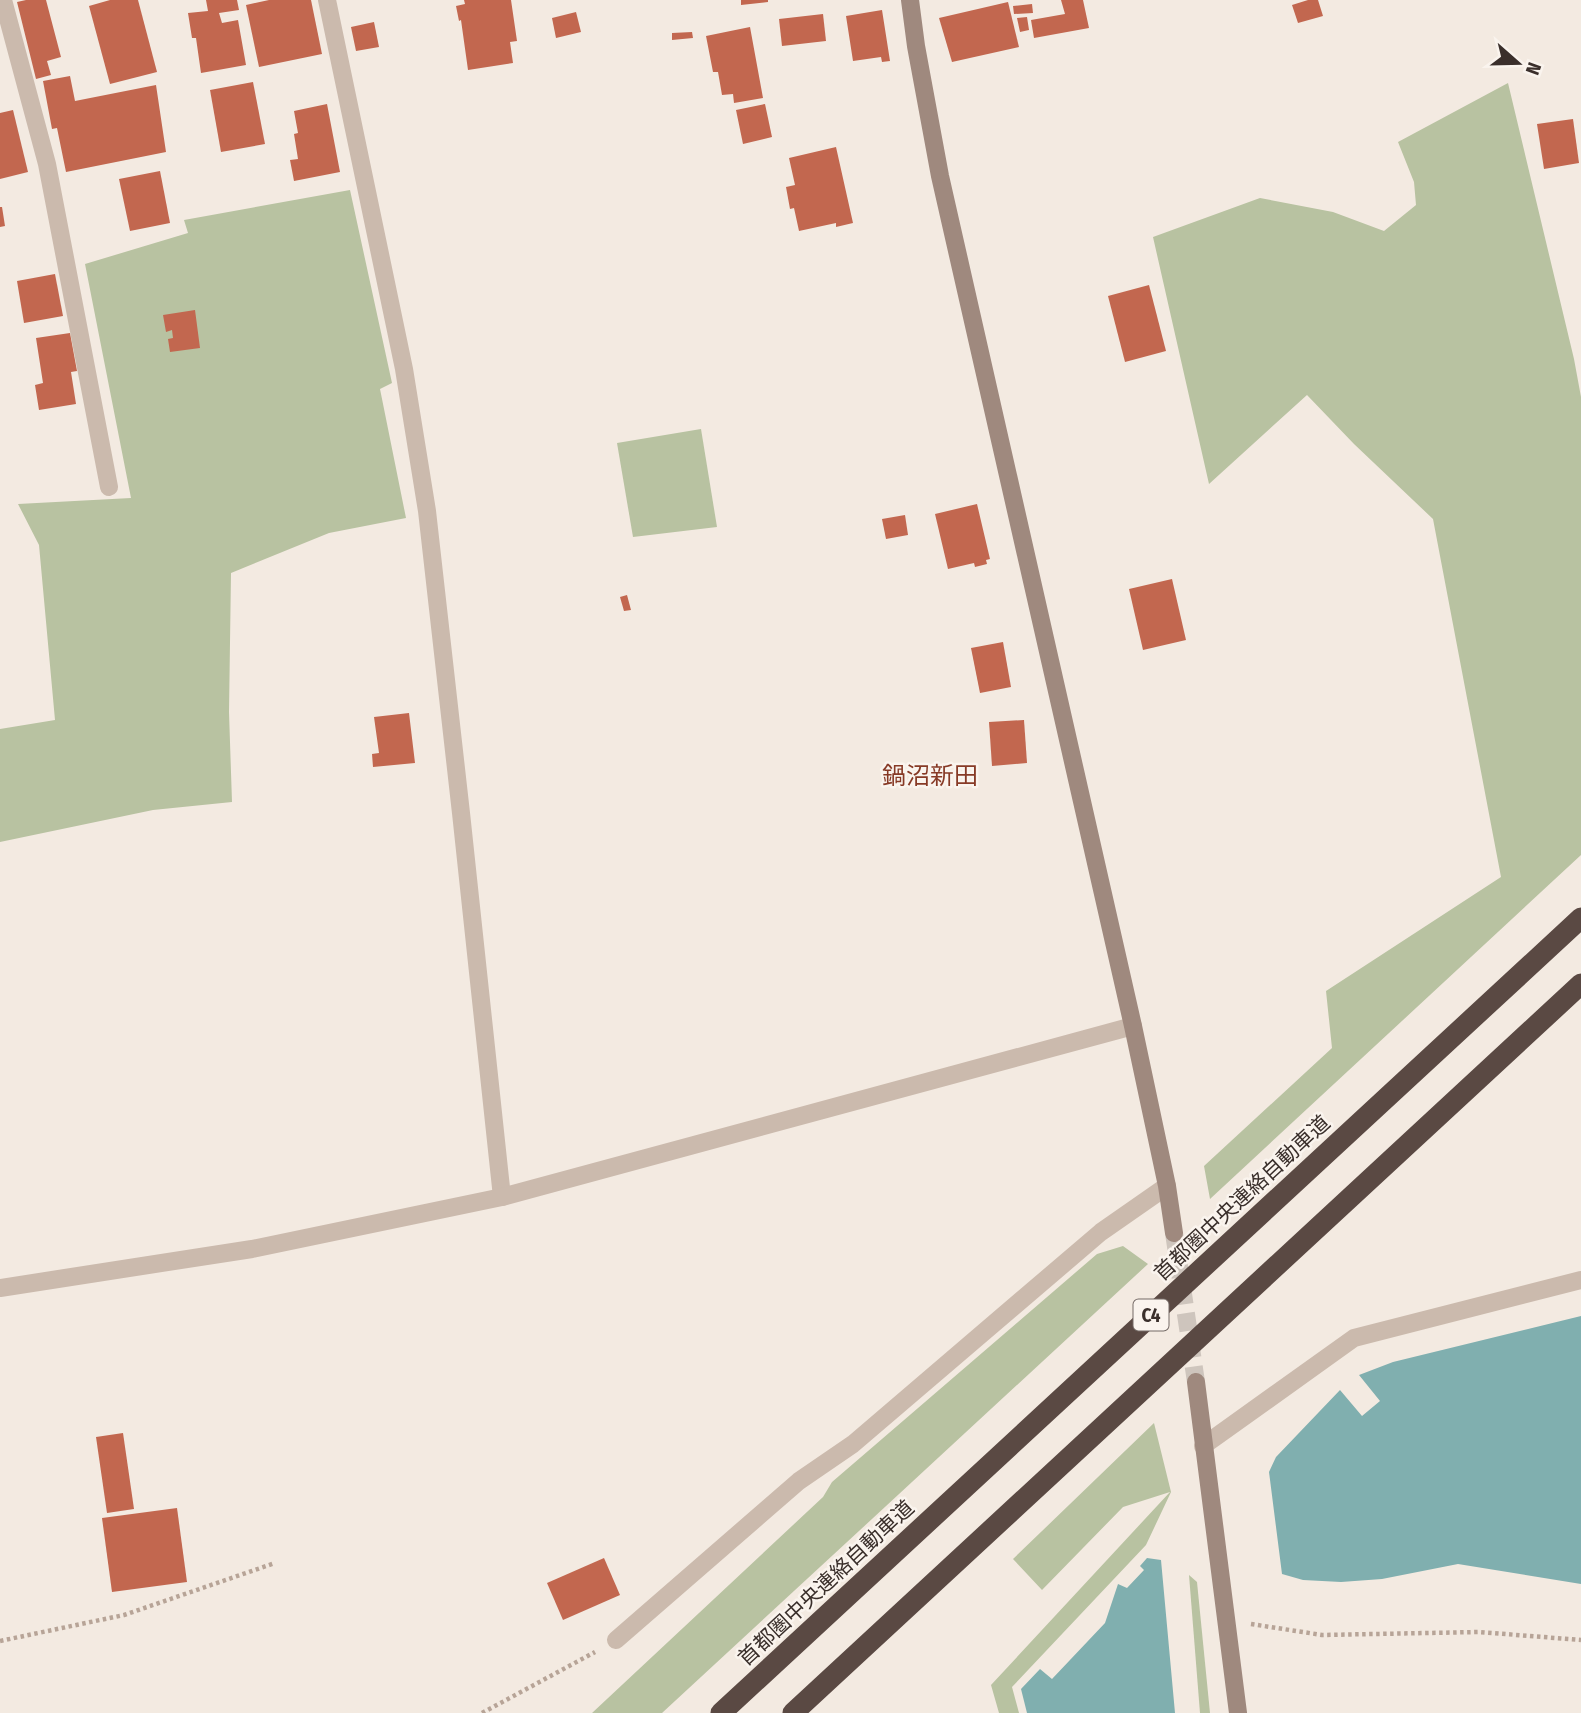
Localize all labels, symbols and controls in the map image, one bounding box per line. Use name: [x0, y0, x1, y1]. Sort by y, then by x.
north arrow: [1483, 28, 1553, 98]
text: N: [1521, 59, 1546, 78]
district label: 鍋沼新田: [882, 762, 978, 790]
street label: 首都圏中央連絡自動車道: [1149, 1110, 1335, 1286]
road number: C4: [1134, 1300, 1168, 1330]
street label: 首都圏中央連絡自動車道: [733, 1495, 919, 1671]

